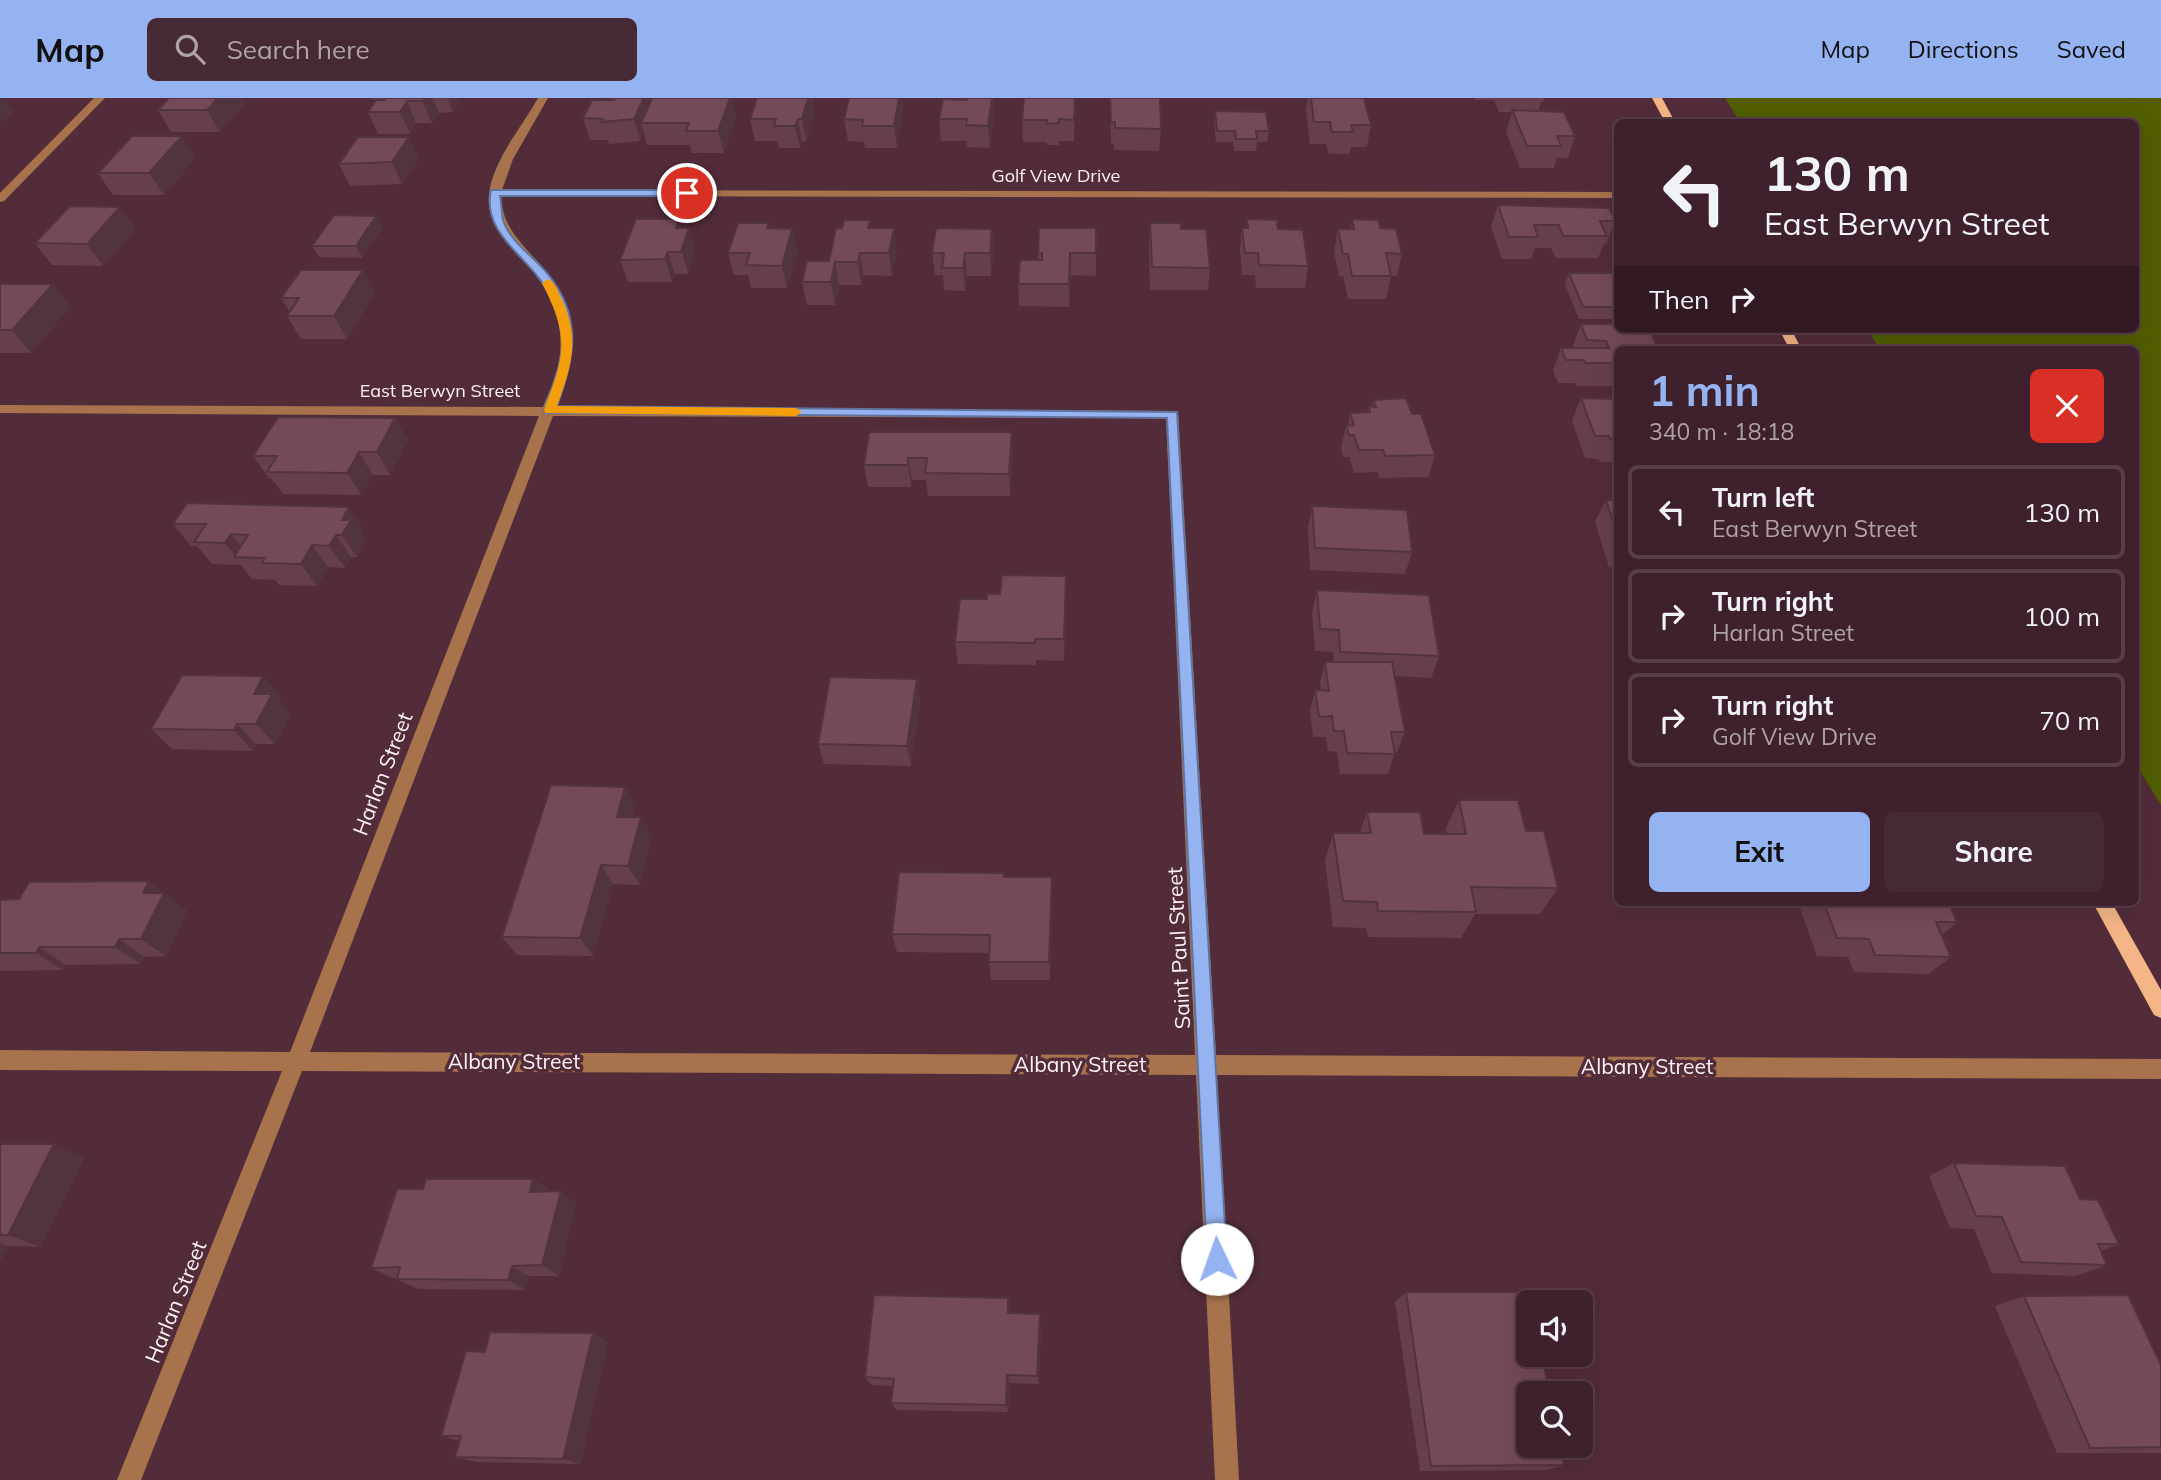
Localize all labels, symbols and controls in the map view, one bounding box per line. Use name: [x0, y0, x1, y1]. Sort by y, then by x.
search box: [147, 18, 637, 81]
text: Map: [35, 29, 105, 70]
icon: search: [171, 30, 209, 68]
text: Search here: [227, 33, 370, 66]
text: Map: [1820, 34, 1870, 64]
text: Directions: [1908, 34, 2019, 64]
text: Saved: [2057, 34, 2126, 64]
text: 130 m: [1764, 142, 1910, 203]
icon: left: [1649, 147, 1740, 238]
pin: [657, 163, 717, 223]
street label: Golf View Drive: [992, 164, 1120, 187]
icon: arrive: [668, 174, 706, 212]
text: East Berwyn Street: [1764, 203, 2050, 243]
icon: right: [1723, 280, 1761, 318]
text: Then: [1649, 283, 1709, 316]
text: 1 min: [1649, 364, 1760, 417]
button: close: [2030, 369, 2104, 443]
street label: East Berwyn Street: [360, 379, 520, 402]
text: 340 m · 18:18: [1649, 417, 1794, 446]
text: Turn left: [1712, 481, 1814, 514]
icon: left: [1653, 493, 1691, 531]
text: 130 m: [2024, 496, 2100, 529]
text: East Berwyn Street: [1712, 514, 1917, 543]
text: Turn right: [1712, 585, 1833, 618]
icon: right: [1653, 597, 1691, 635]
text: 100 m: [2024, 600, 2100, 633]
text: Harlan Street: [1712, 618, 1854, 647]
text: Turn right: [1712, 689, 1833, 722]
icon: right: [1653, 701, 1691, 739]
text: 70 m: [2039, 704, 2100, 737]
street label: Harlan Street: [347, 708, 417, 839]
text: Golf View Drive: [1712, 722, 1877, 751]
button: Exit: [1649, 812, 1870, 892]
button: Share: [1884, 812, 2104, 892]
street label: Saint Paul Street: [1161, 866, 1195, 1030]
street label: Albany Street: [448, 1048, 580, 1074]
street label: Albany Street: [1014, 1051, 1146, 1077]
street label: Albany Street: [1581, 1053, 1713, 1079]
position arrow: [1180, 1222, 1254, 1296]
street label: Harlan Street: [139, 1237, 211, 1367]
map controls: [1516, 1290, 1593, 1458]
button: sound: [1516, 1290, 1593, 1367]
button: search: [1516, 1381, 1593, 1458]

